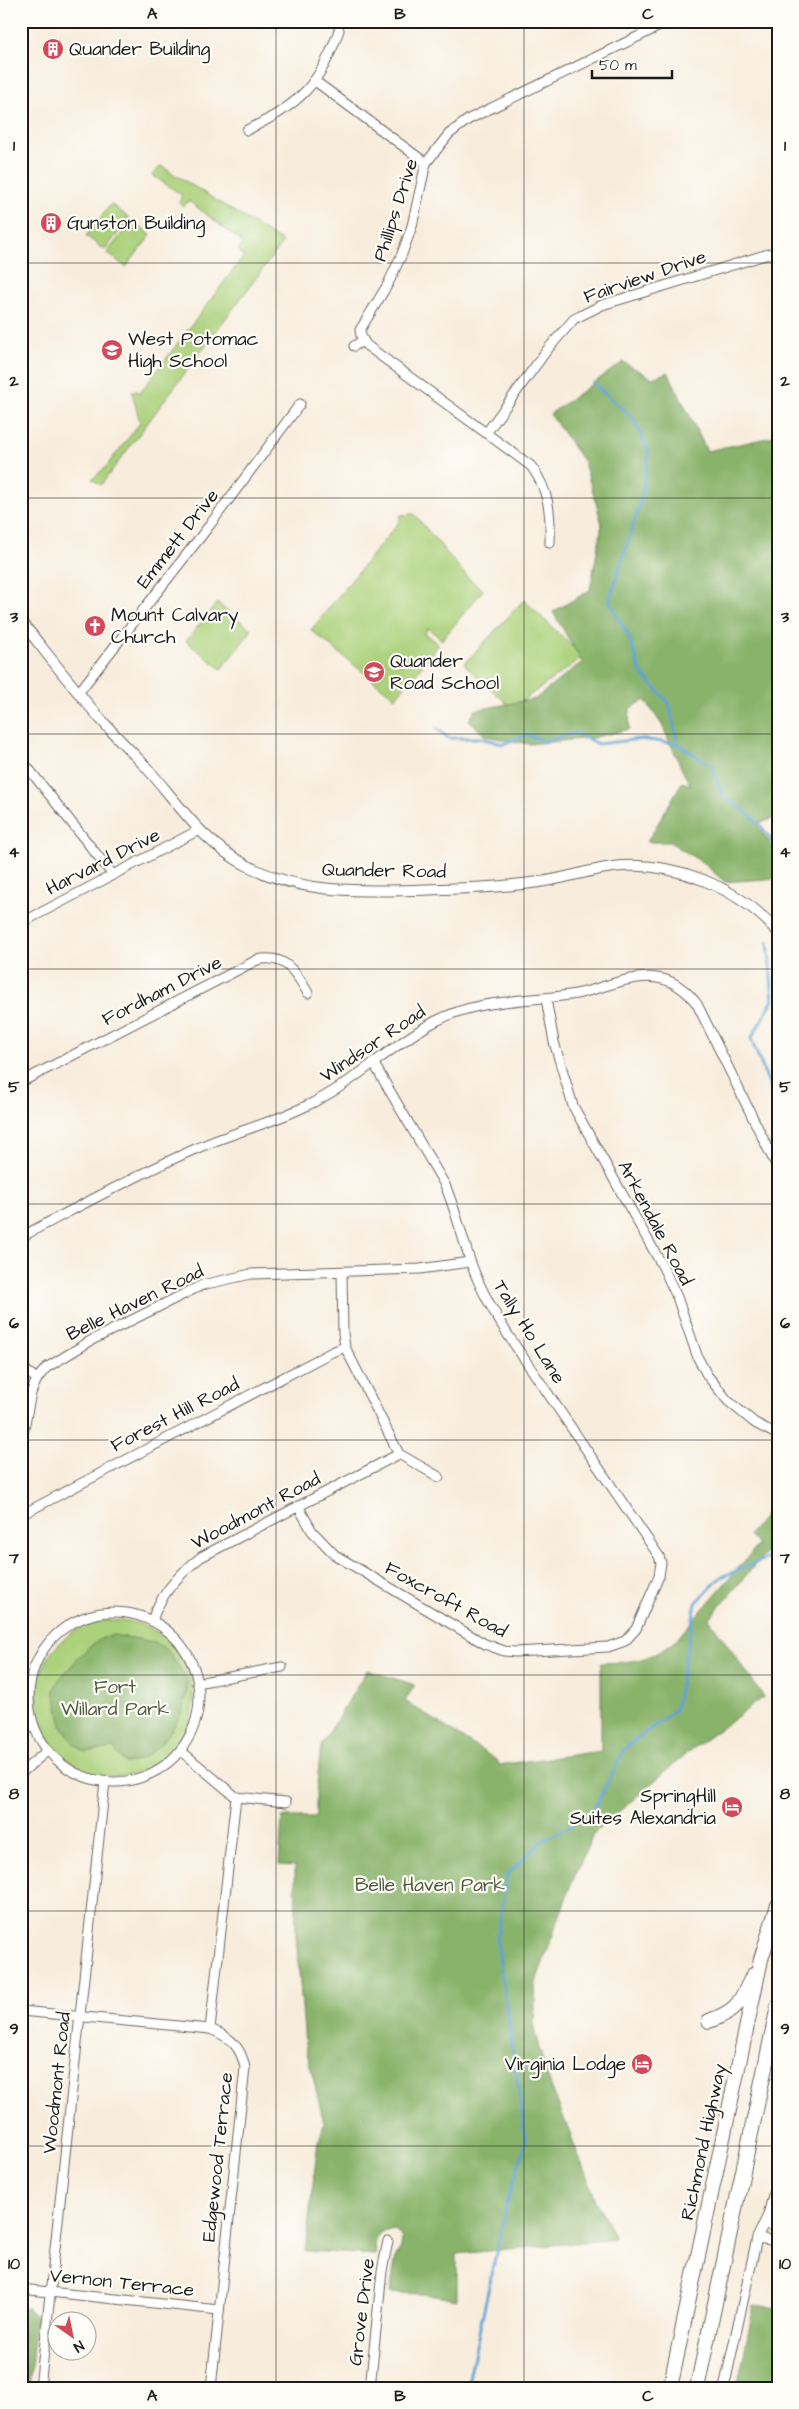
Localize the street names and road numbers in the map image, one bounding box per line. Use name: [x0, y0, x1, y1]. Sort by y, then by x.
street label: Phillips Drive: [367, 155, 425, 265]
street label: Fairview Drive: [580, 243, 710, 311]
street label: Emmett Drive: [130, 483, 226, 595]
street label: Harvard Drive: [41, 822, 165, 902]
street label: Quander Road: [322, 856, 447, 886]
street label: Fordham Drive: [97, 949, 227, 1033]
street label: Windsor Road: [315, 999, 431, 1089]
street label: Arkendale Road: [611, 1156, 699, 1291]
street label: Belle Haven Road: [62, 1258, 208, 1348]
street label: Tally Ho Lane: [485, 1275, 572, 1390]
street label: Forest Hill Road: [106, 1371, 244, 1459]
street label: Woodmont Road: [187, 1465, 326, 1556]
street label: Foxcroft Road: [380, 1555, 512, 1645]
street label: Woodmont Road: [36, 2010, 78, 2155]
street label: Richmond Highway: [674, 2061, 735, 2223]
street label: Edgewood Terrace: [196, 2071, 241, 2243]
street label: Grove Drive: [342, 2257, 382, 2367]
street label: Vernon Terrace: [48, 2262, 196, 2304]

